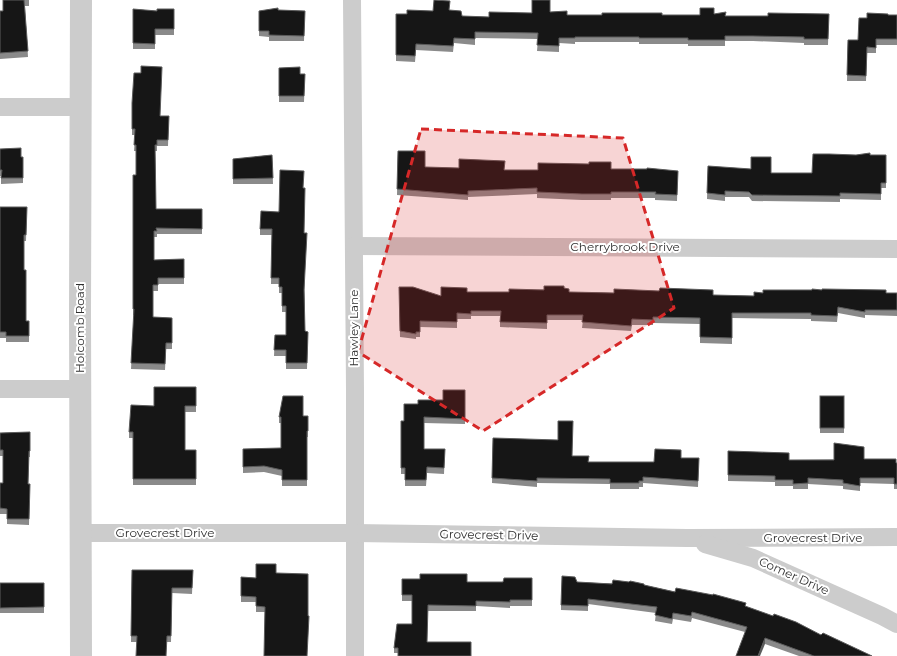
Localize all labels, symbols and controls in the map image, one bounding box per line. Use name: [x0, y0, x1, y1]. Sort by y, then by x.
street label: Cherrybrook Drive: [570, 239, 680, 254]
street label: Holcomb Road: [72, 283, 87, 373]
street label: Hawley Lane: [346, 290, 361, 366]
street label: Grovecrest Drive: [116, 525, 214, 540]
street label: Grovecrest Drive: [439, 526, 539, 543]
street label: Grovecrest Drive: [764, 530, 862, 545]
street label: Comer Drive: [757, 553, 832, 598]

